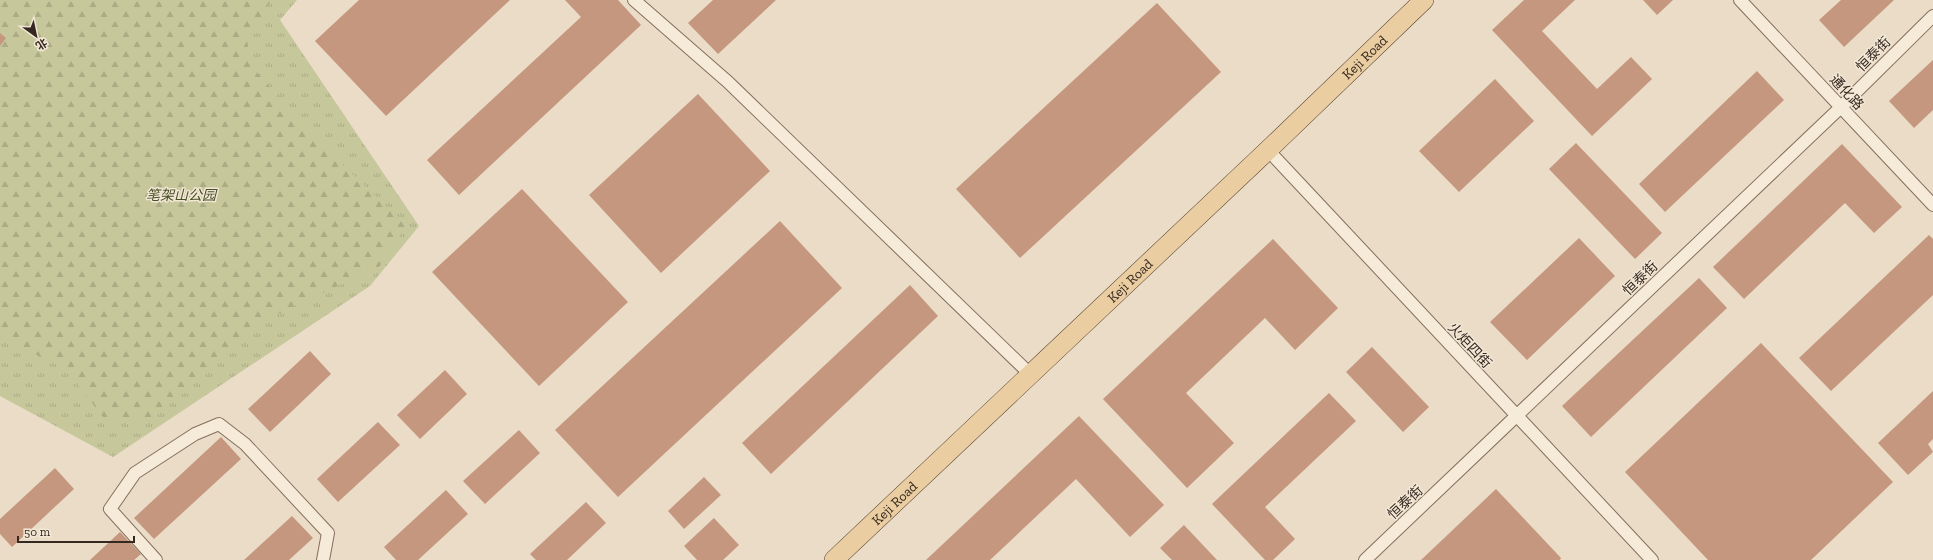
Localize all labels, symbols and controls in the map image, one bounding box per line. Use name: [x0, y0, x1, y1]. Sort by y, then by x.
north arrow: [16, 16, 56, 56]
street label: Keji Road: [1339, 32, 1391, 83]
street label: 恒泰街: [1852, 33, 1894, 75]
text: 北: [33, 36, 49, 52]
street label: 通化路: [1826, 71, 1867, 113]
park label: 笔架山公园: [146, 187, 218, 204]
street label: Keji Road: [1104, 255, 1157, 306]
street label: 恒泰街: [1619, 258, 1661, 299]
street label: 火炬四街: [1444, 319, 1495, 372]
street label: Keji Road: [868, 478, 921, 529]
street label: 恒泰街: [1384, 482, 1426, 523]
scale bar: [18, 518, 134, 544]
text: 50 m: [24, 525, 51, 539]

